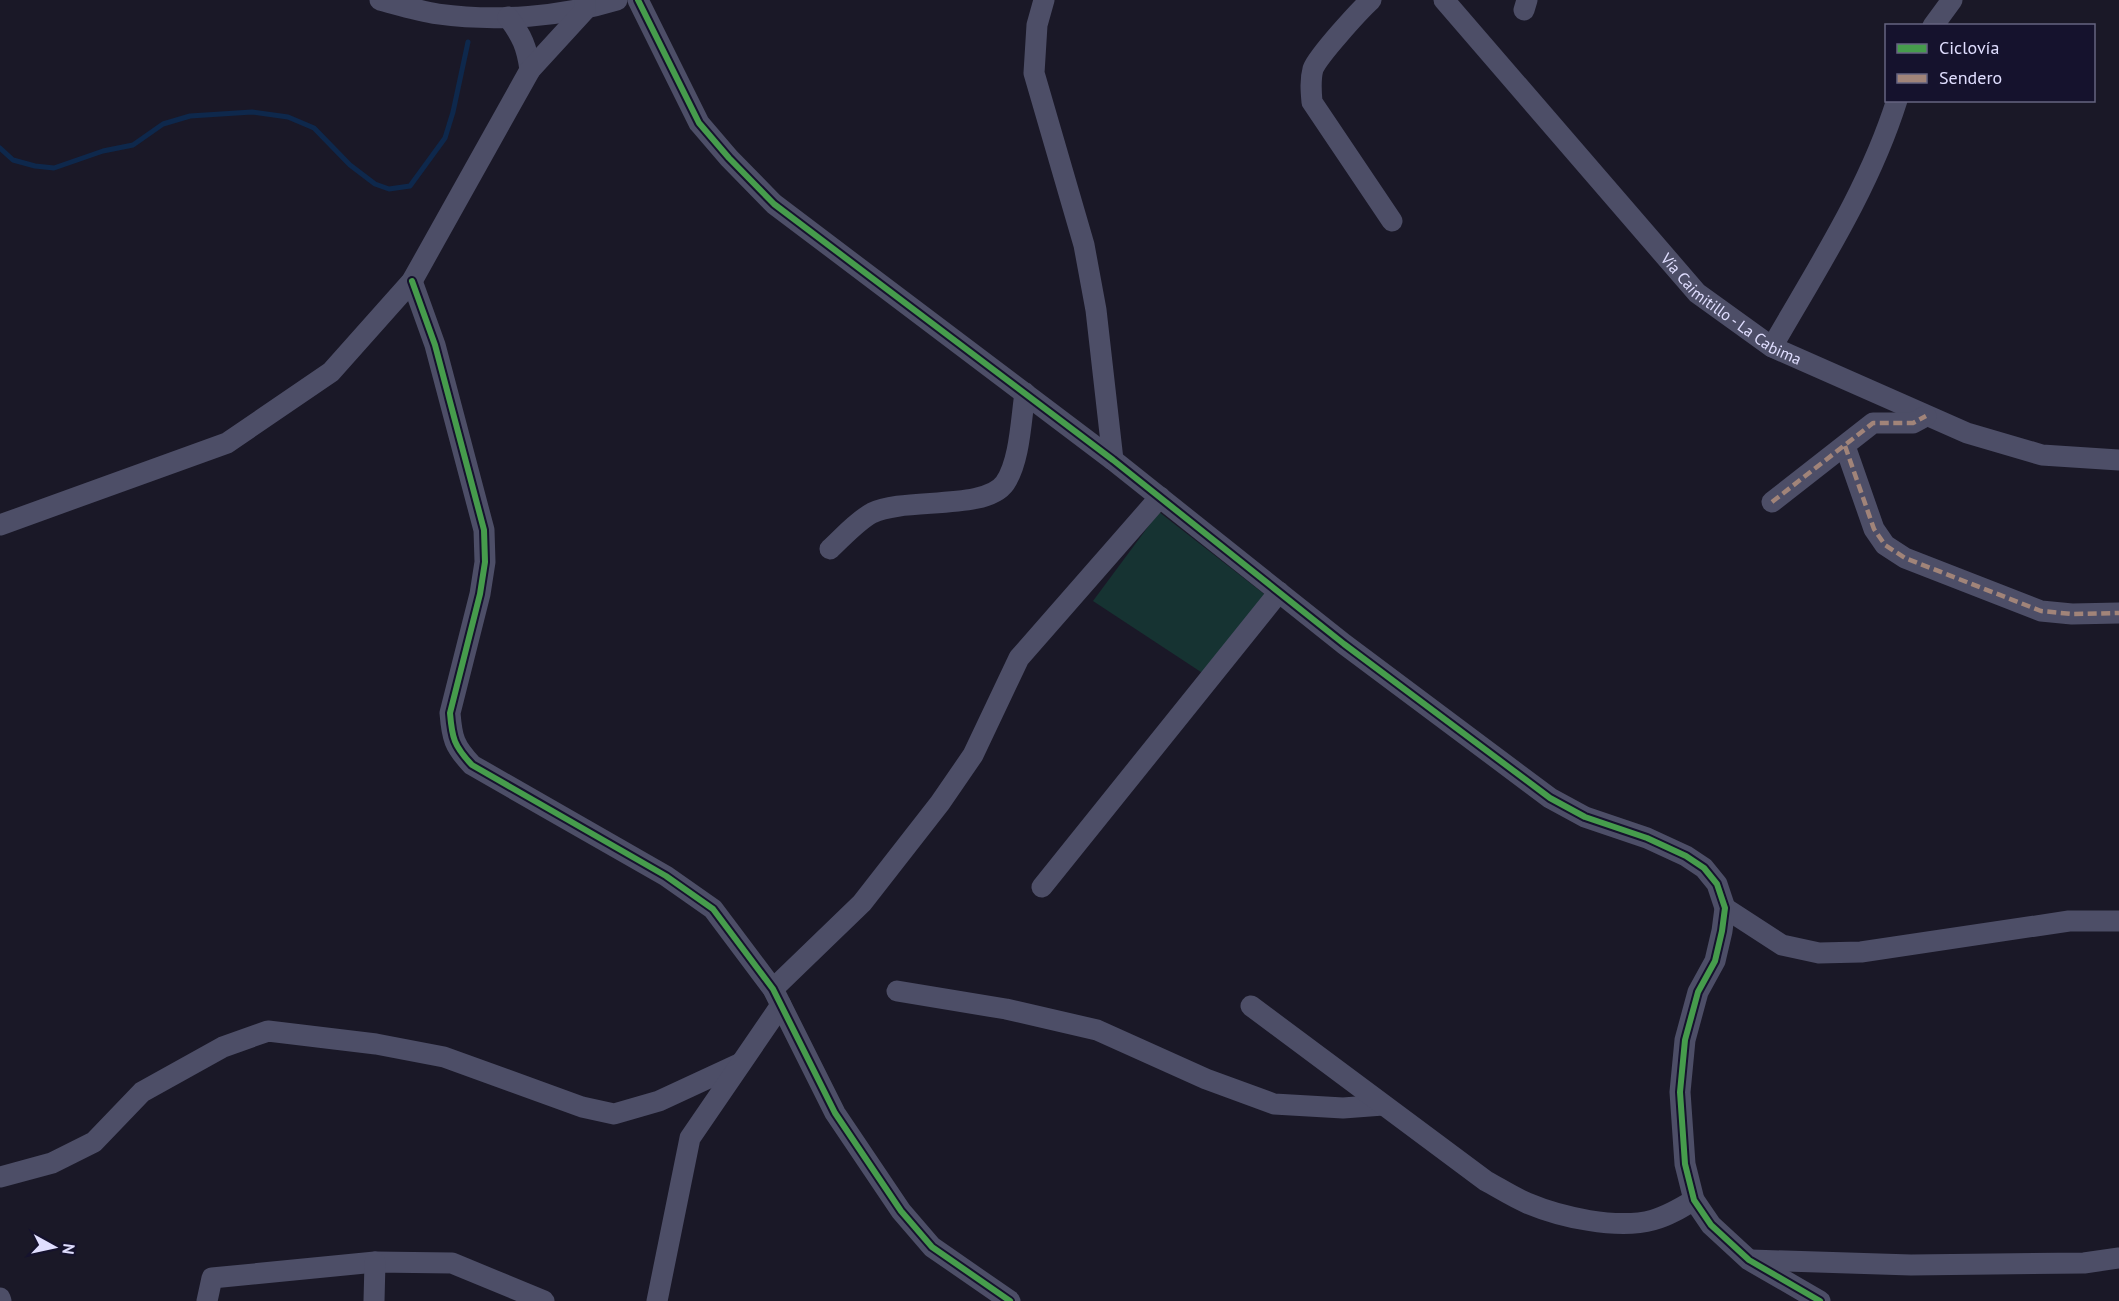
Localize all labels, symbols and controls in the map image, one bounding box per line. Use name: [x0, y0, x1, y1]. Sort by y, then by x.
legend: [1885, 24, 2095, 102]
text: Ciclovía: [1939, 36, 1999, 59]
text: Sendero: [1939, 66, 2002, 89]
street label: Vía Caimitillo - La Cabima: [1656, 248, 1805, 369]
north arrow: [24, 1217, 84, 1277]
text: N: [58, 1242, 79, 1256]

